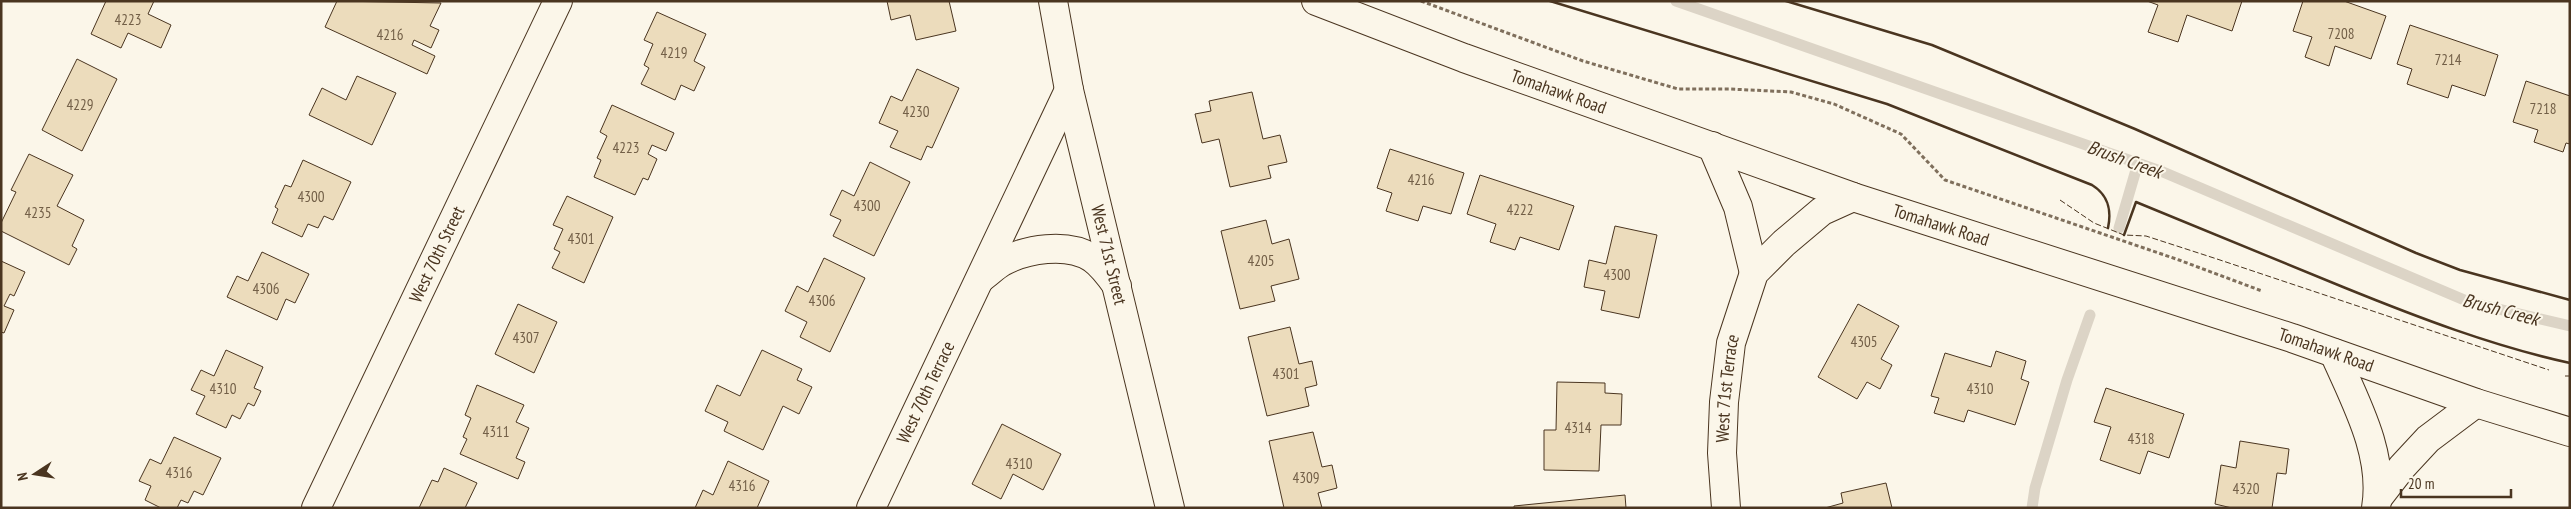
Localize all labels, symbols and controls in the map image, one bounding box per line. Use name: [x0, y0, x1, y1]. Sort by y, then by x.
house number: 4223: [114, 10, 142, 29]
house number: 7208: [2327, 24, 2355, 43]
house number: 4216: [376, 25, 404, 44]
house number: 4219: [660, 43, 688, 62]
house number: 7214: [2434, 50, 2462, 69]
street label: Tomahawk Road: [1508, 64, 1610, 119]
house number: 4229: [66, 95, 94, 114]
house number: 7218: [2529, 99, 2557, 118]
house number: 4230: [902, 102, 930, 121]
water label: Brush Creek: [2084, 134, 2168, 184]
house number: 4223: [612, 138, 640, 157]
house number: 4216: [1407, 170, 1435, 189]
house number: 4300: [297, 187, 325, 206]
house number: 4300: [853, 196, 881, 215]
street label: Tomahawk Road: [1890, 199, 1992, 251]
house number: 4222: [1506, 200, 1534, 219]
street label: West 70th Street: [404, 202, 469, 306]
street label: West 71st Street: [1086, 202, 1132, 307]
house number: 4235: [24, 203, 52, 222]
house number: 4301: [567, 229, 595, 248]
house number: 4205: [1247, 251, 1275, 270]
house number: 4300: [1603, 265, 1631, 284]
house number: 4306: [252, 279, 280, 298]
water label: Brush Creek: [2460, 287, 2544, 331]
house number: 4306: [808, 291, 836, 310]
street label: Tomahawk Road: [2276, 322, 2377, 377]
house number: 4307: [512, 328, 540, 347]
street label: West 71st Terrace: [1710, 331, 1744, 443]
house number: 4305: [1850, 332, 1878, 351]
street label: West 70th Terrace: [891, 337, 959, 447]
house number: 4301: [1272, 364, 1300, 383]
house number: 4310: [209, 379, 237, 398]
house number: 4310: [1966, 379, 1994, 398]
house number: 4314: [1564, 418, 1592, 437]
house number: 4311: [482, 422, 510, 441]
house number: 4318: [2127, 429, 2155, 448]
north arrow: [10, 449, 60, 499]
house number: 4310: [1005, 454, 1033, 473]
house number: 4316: [165, 463, 193, 482]
scale bar: [2401, 466, 2511, 498]
house number: 4309: [1292, 468, 1320, 487]
text: N: [13, 471, 32, 482]
text: 20 m: [2408, 474, 2434, 493]
house number: 4316: [728, 476, 756, 495]
house number: 4320: [2232, 479, 2260, 498]

